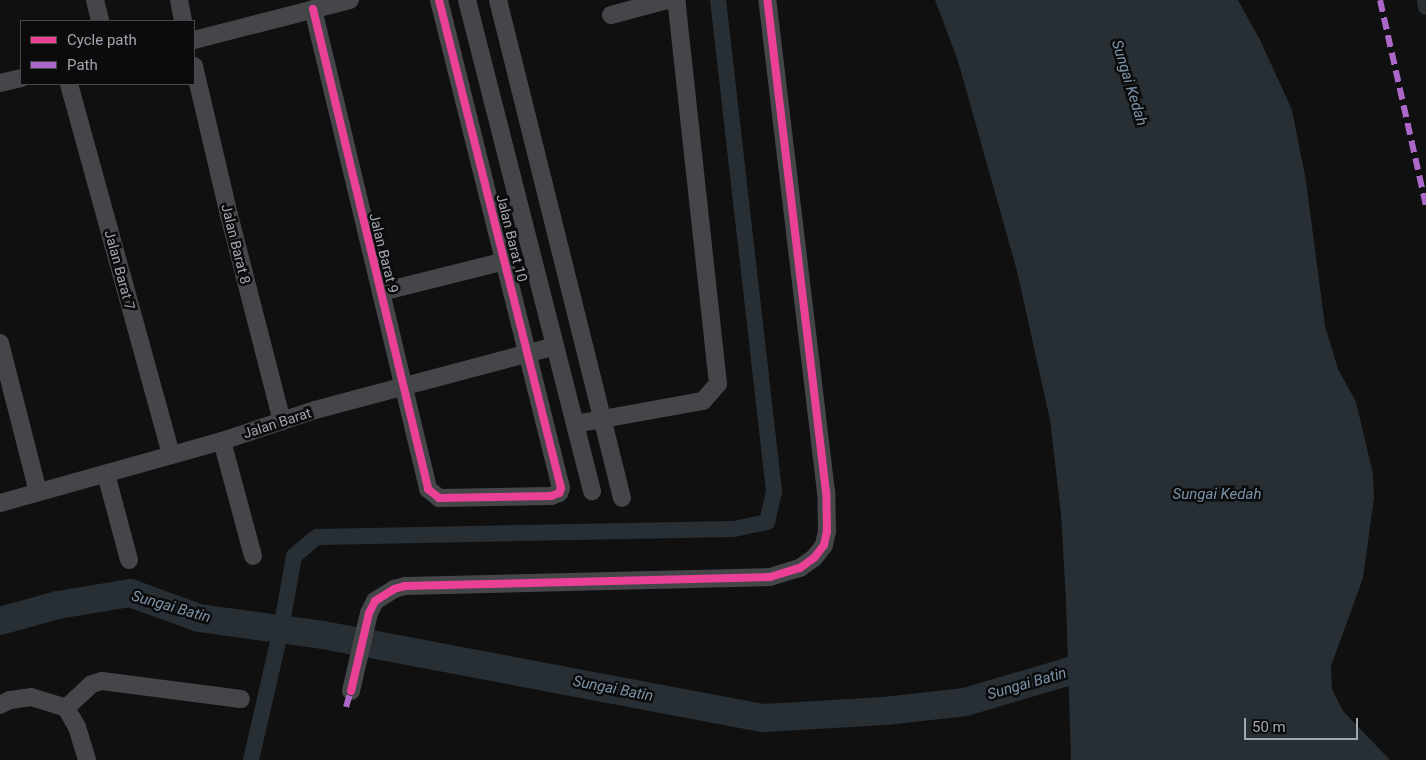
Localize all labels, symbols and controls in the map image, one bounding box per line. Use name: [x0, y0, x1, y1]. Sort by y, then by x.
legend: [20, 20, 195, 85]
text: Cycle path: [67, 31, 137, 49]
water label: Sungai Kedah: [1107, 38, 1151, 128]
text: Path: [67, 56, 98, 74]
street label: Jalan Barat 10: [493, 192, 531, 284]
street label: Jalan Barat 8: [218, 202, 254, 286]
street label: Jalan Barat 9: [366, 211, 402, 295]
street label: Jalan Barat 7: [101, 228, 139, 312]
street label: Jalan Barat: [241, 404, 313, 442]
water label: Sungai Kedah: [1173, 486, 1261, 504]
water label: Sungai Batin: [129, 587, 213, 627]
water label: Sungai Batin: [985, 664, 1069, 704]
water label: Sungai Batin: [571, 672, 655, 706]
scale bar: [1246, 708, 1360, 740]
text: 50 m: [1252, 718, 1286, 736]

